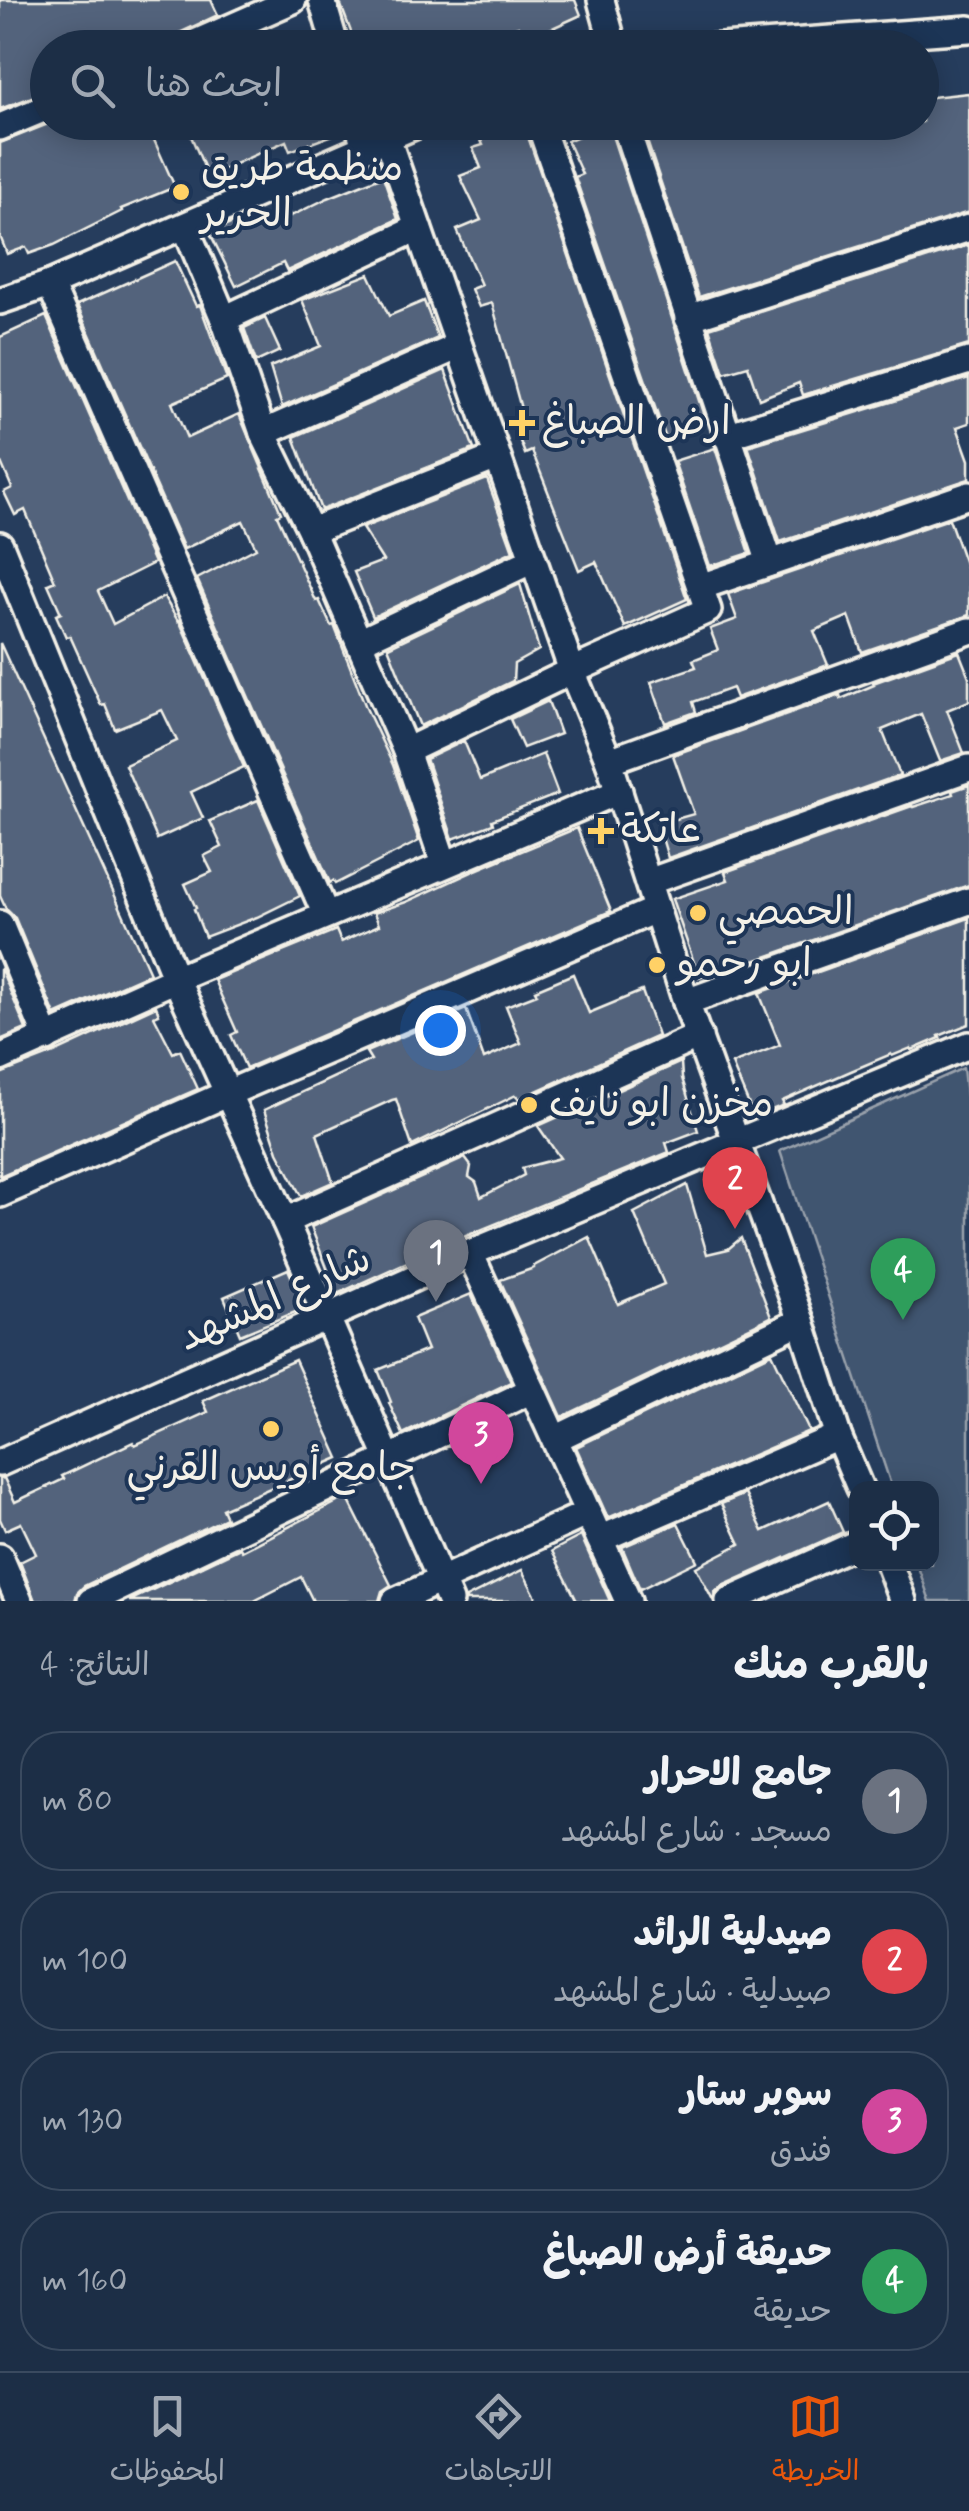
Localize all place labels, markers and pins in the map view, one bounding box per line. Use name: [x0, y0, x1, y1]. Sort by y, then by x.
place label: منظمة طريق الحرير: [198, 143, 403, 241]
marker: منظمة طريق الحرير: [170, 181, 192, 203]
place label: ارض الصباغ: [542, 397, 731, 449]
marker: ارض الصباغ: [511, 412, 533, 434]
place label: عاتكة: [621, 805, 701, 857]
marker: عاتكة: [590, 820, 612, 842]
place label: الحمصي: [718, 887, 853, 945]
marker: الحمصي: [687, 902, 709, 924]
place label: ابو رحمو: [674, 939, 812, 991]
marker: ابو رحمو: [646, 954, 668, 976]
place label: مخزن ابو نايف: [549, 1079, 773, 1131]
marker: مخزن ابو نايف: [518, 1094, 540, 1116]
pin: 2: [702, 1146, 768, 1229]
pin: 1: [404, 1220, 468, 1302]
pin: 4: [870, 1238, 936, 1320]
pin: 3: [448, 1402, 514, 1484]
marker: جامع أويس القرني: [260, 1418, 282, 1440]
place label: جامع أويس القرني: [126, 1443, 416, 1501]

